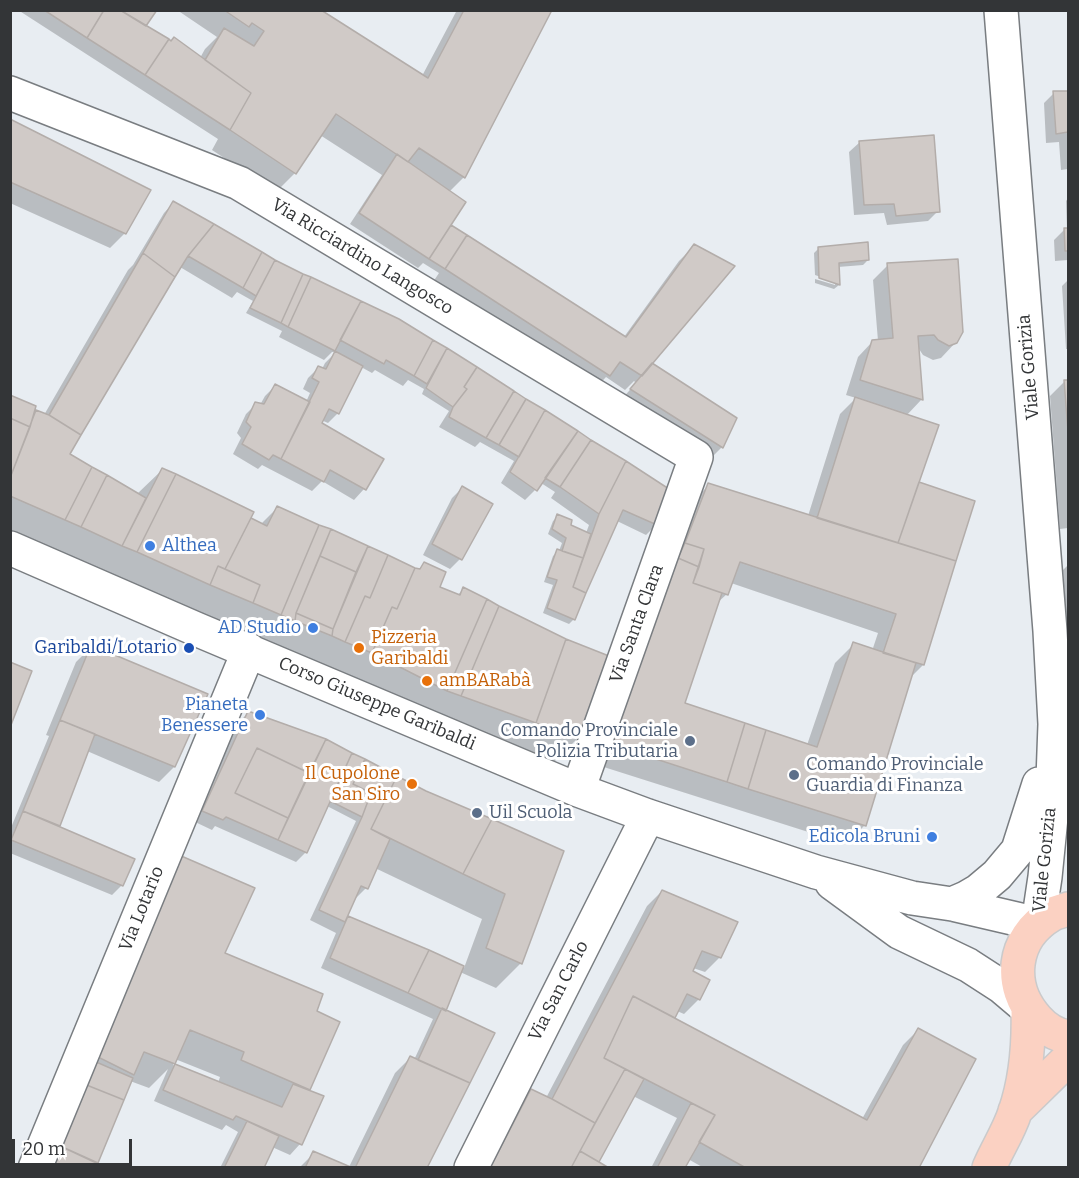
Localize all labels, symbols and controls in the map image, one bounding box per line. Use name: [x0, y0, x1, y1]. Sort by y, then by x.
street label: Via Ricciardino Langosco: [267, 194, 457, 320]
street label: Viale Gorizia: [1014, 313, 1044, 421]
place label: Althea: [162, 535, 217, 557]
marker: Althea: [143, 539, 157, 553]
street label: Via Santa Clara: [606, 562, 668, 686]
place label: AD Studio: [218, 617, 301, 639]
marker: AD Studio: [306, 621, 320, 635]
place label: Pizzeria Garibaldi: [371, 627, 448, 670]
place label: Garibaldi/Lotario: [34, 637, 177, 659]
marker: Garibaldi/Lotario: [182, 641, 196, 655]
marker: Pizzeria Garibaldi: [352, 641, 366, 655]
street label: Corso Giuseppe Garibaldi: [275, 653, 479, 755]
place label: amBARabà: [439, 670, 531, 692]
marker: amBARabà: [420, 674, 434, 688]
place label: Pianeta Benessere: [161, 694, 248, 736]
marker: Pianeta Benessere: [253, 708, 267, 722]
place label: Comando Provinciale Polizia Tributaria: [500, 720, 678, 762]
marker: Comando Provinciale Polizia Tributaria: [683, 734, 697, 748]
place label: Comando Provinciale Guardia di Finanza: [806, 754, 984, 796]
place label: Il Cupolone San Siro: [305, 763, 400, 806]
marker: Comando Provinciale Guardia di Finanza: [787, 768, 801, 782]
marker: Il Cupolone San Siro: [405, 777, 419, 791]
place label: Uil Scuola: [489, 802, 572, 824]
marker: Uil Scuola: [470, 806, 484, 820]
street label: Viale Gorizia: [1029, 806, 1061, 914]
place label: Edicola Bruni: [808, 826, 920, 848]
marker: Edicola Bruni: [925, 830, 939, 844]
street label: Via Lotario: [115, 863, 169, 955]
street label: Via San Carlo: [524, 937, 594, 1045]
scale bar: [15, 1127, 135, 1165]
text: 20 m: [23, 1138, 65, 1160]

